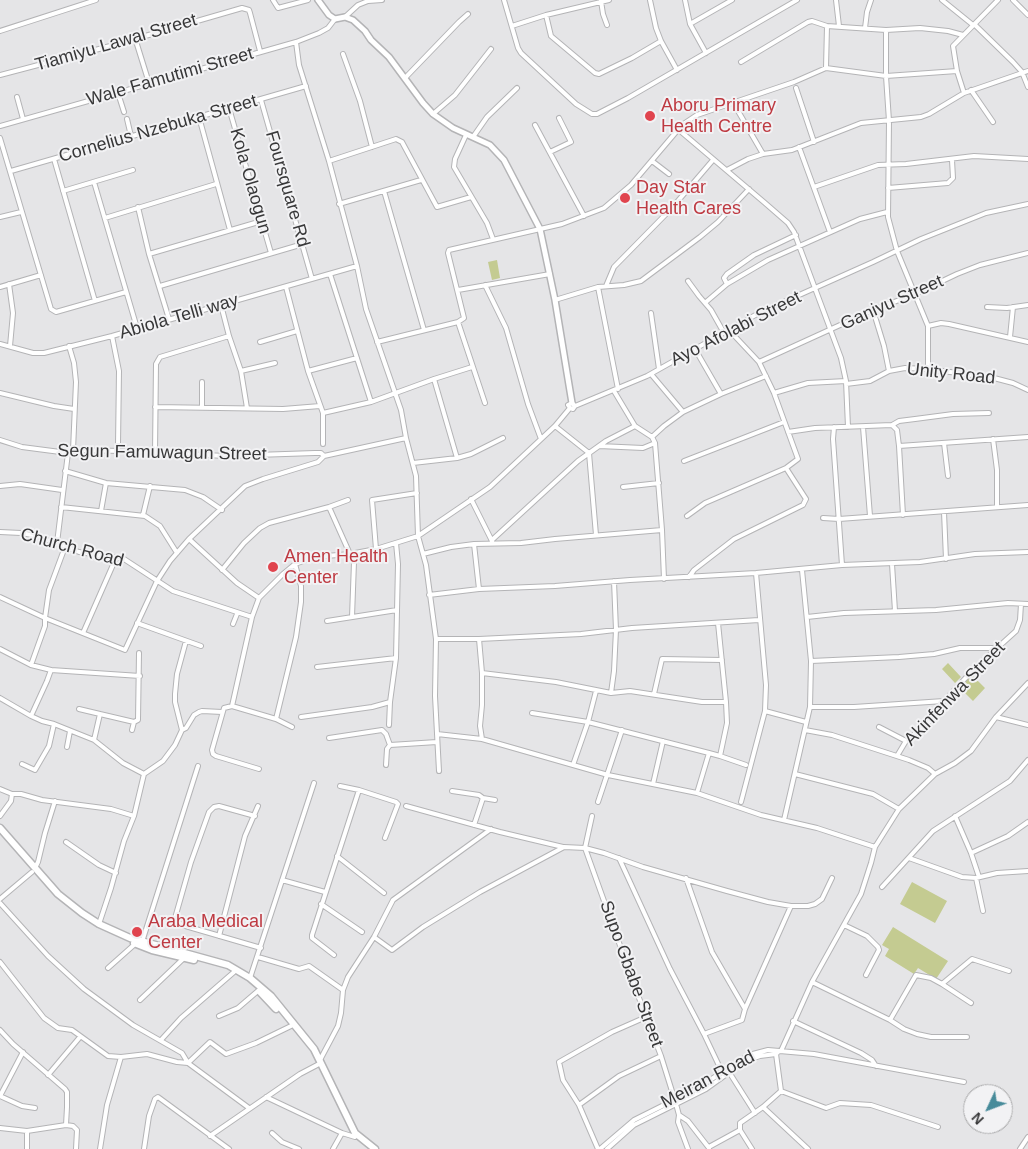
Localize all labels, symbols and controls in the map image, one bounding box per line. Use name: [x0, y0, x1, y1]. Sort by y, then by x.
street label: Tiamiyu Lawal Street: [33, 10, 199, 76]
street label: Wale Famutimi Street: [84, 43, 256, 111]
street label: Cornelius Nzebuka Street: [56, 90, 260, 168]
place label: Aboru Primary Health Centre: [661, 95, 776, 138]
marker: Aboru Primary Health Centre: [643, 109, 657, 123]
street label: Kola Olaogun: [225, 126, 275, 236]
street label: Foursquare Rd: [260, 128, 314, 250]
place label: Day Star Health Cares: [636, 177, 741, 220]
marker: Day Star Health Cares: [618, 191, 632, 205]
street label: Ganiyu Street: [837, 271, 947, 335]
street label: Ayo Afolabi Street: [667, 287, 805, 371]
street label: Abiola Telli way: [117, 290, 241, 344]
street label: Unity Road: [906, 359, 996, 389]
street label: Segun Famuwagun Street: [57, 440, 267, 466]
street label: Church Road: [18, 524, 126, 572]
place label: Amen Health Center: [284, 546, 388, 588]
marker: Amen Health Center: [266, 560, 280, 574]
street label: Akinfenwa Street: [900, 638, 1010, 750]
street label: Supo Gbabe Street: [594, 898, 668, 1050]
place label: Araba Medical Center: [148, 911, 263, 954]
marker: Araba Medical Center: [130, 925, 144, 939]
street label: Meiran Road: [657, 1046, 759, 1114]
north arrow: [963, 1084, 1013, 1134]
text: N: [968, 1109, 987, 1128]

